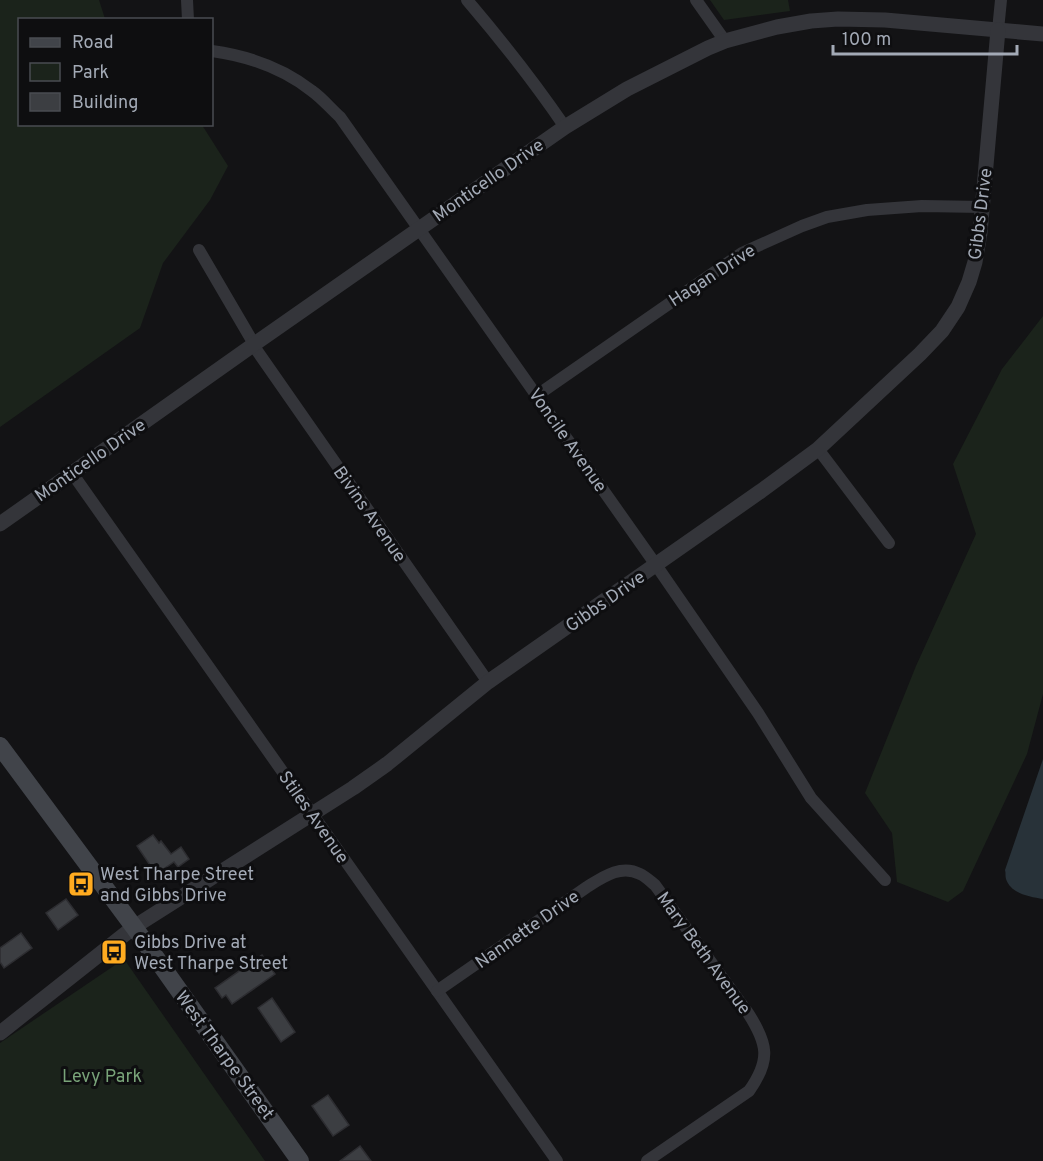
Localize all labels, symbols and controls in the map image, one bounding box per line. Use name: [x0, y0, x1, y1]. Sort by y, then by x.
legend: [18, 18, 213, 126]
scale bar: [833, 18, 1018, 56]
text: 100 m: [842, 29, 891, 52]
text: Road: [72, 32, 114, 55]
text: Park: [72, 62, 109, 85]
text: Building: [72, 92, 138, 115]
street label: Monticello Drive: [429, 134, 549, 228]
street label: Gibbs Drive: [964, 167, 999, 261]
street label: Hagan Drive: [665, 240, 761, 313]
street label: Voncile Avenue: [522, 384, 611, 497]
street label: Monticello Drive: [31, 414, 151, 508]
street label: Bivins Avenue: [327, 462, 410, 568]
street label: Gibbs Drive: [561, 566, 650, 638]
street label: Stiles Avenue: [272, 767, 353, 869]
place label: West Tharpe Street and Gibbs Drive: [100, 864, 254, 908]
bus stop icon: West Tharpe Street and Gibbs Drive: [66, 869, 96, 899]
street label: Nannette Drive: [471, 886, 584, 975]
street label: Mary Beth Avenue: [650, 888, 755, 1020]
place label: Gibbs Drive at West Tharpe Street: [134, 932, 288, 976]
bus stop icon: Gibbs Drive at West Tharpe Street: [99, 937, 129, 967]
street label: West Tharpe Street: [169, 987, 278, 1125]
park label: Levy Park: [62, 1066, 142, 1089]

